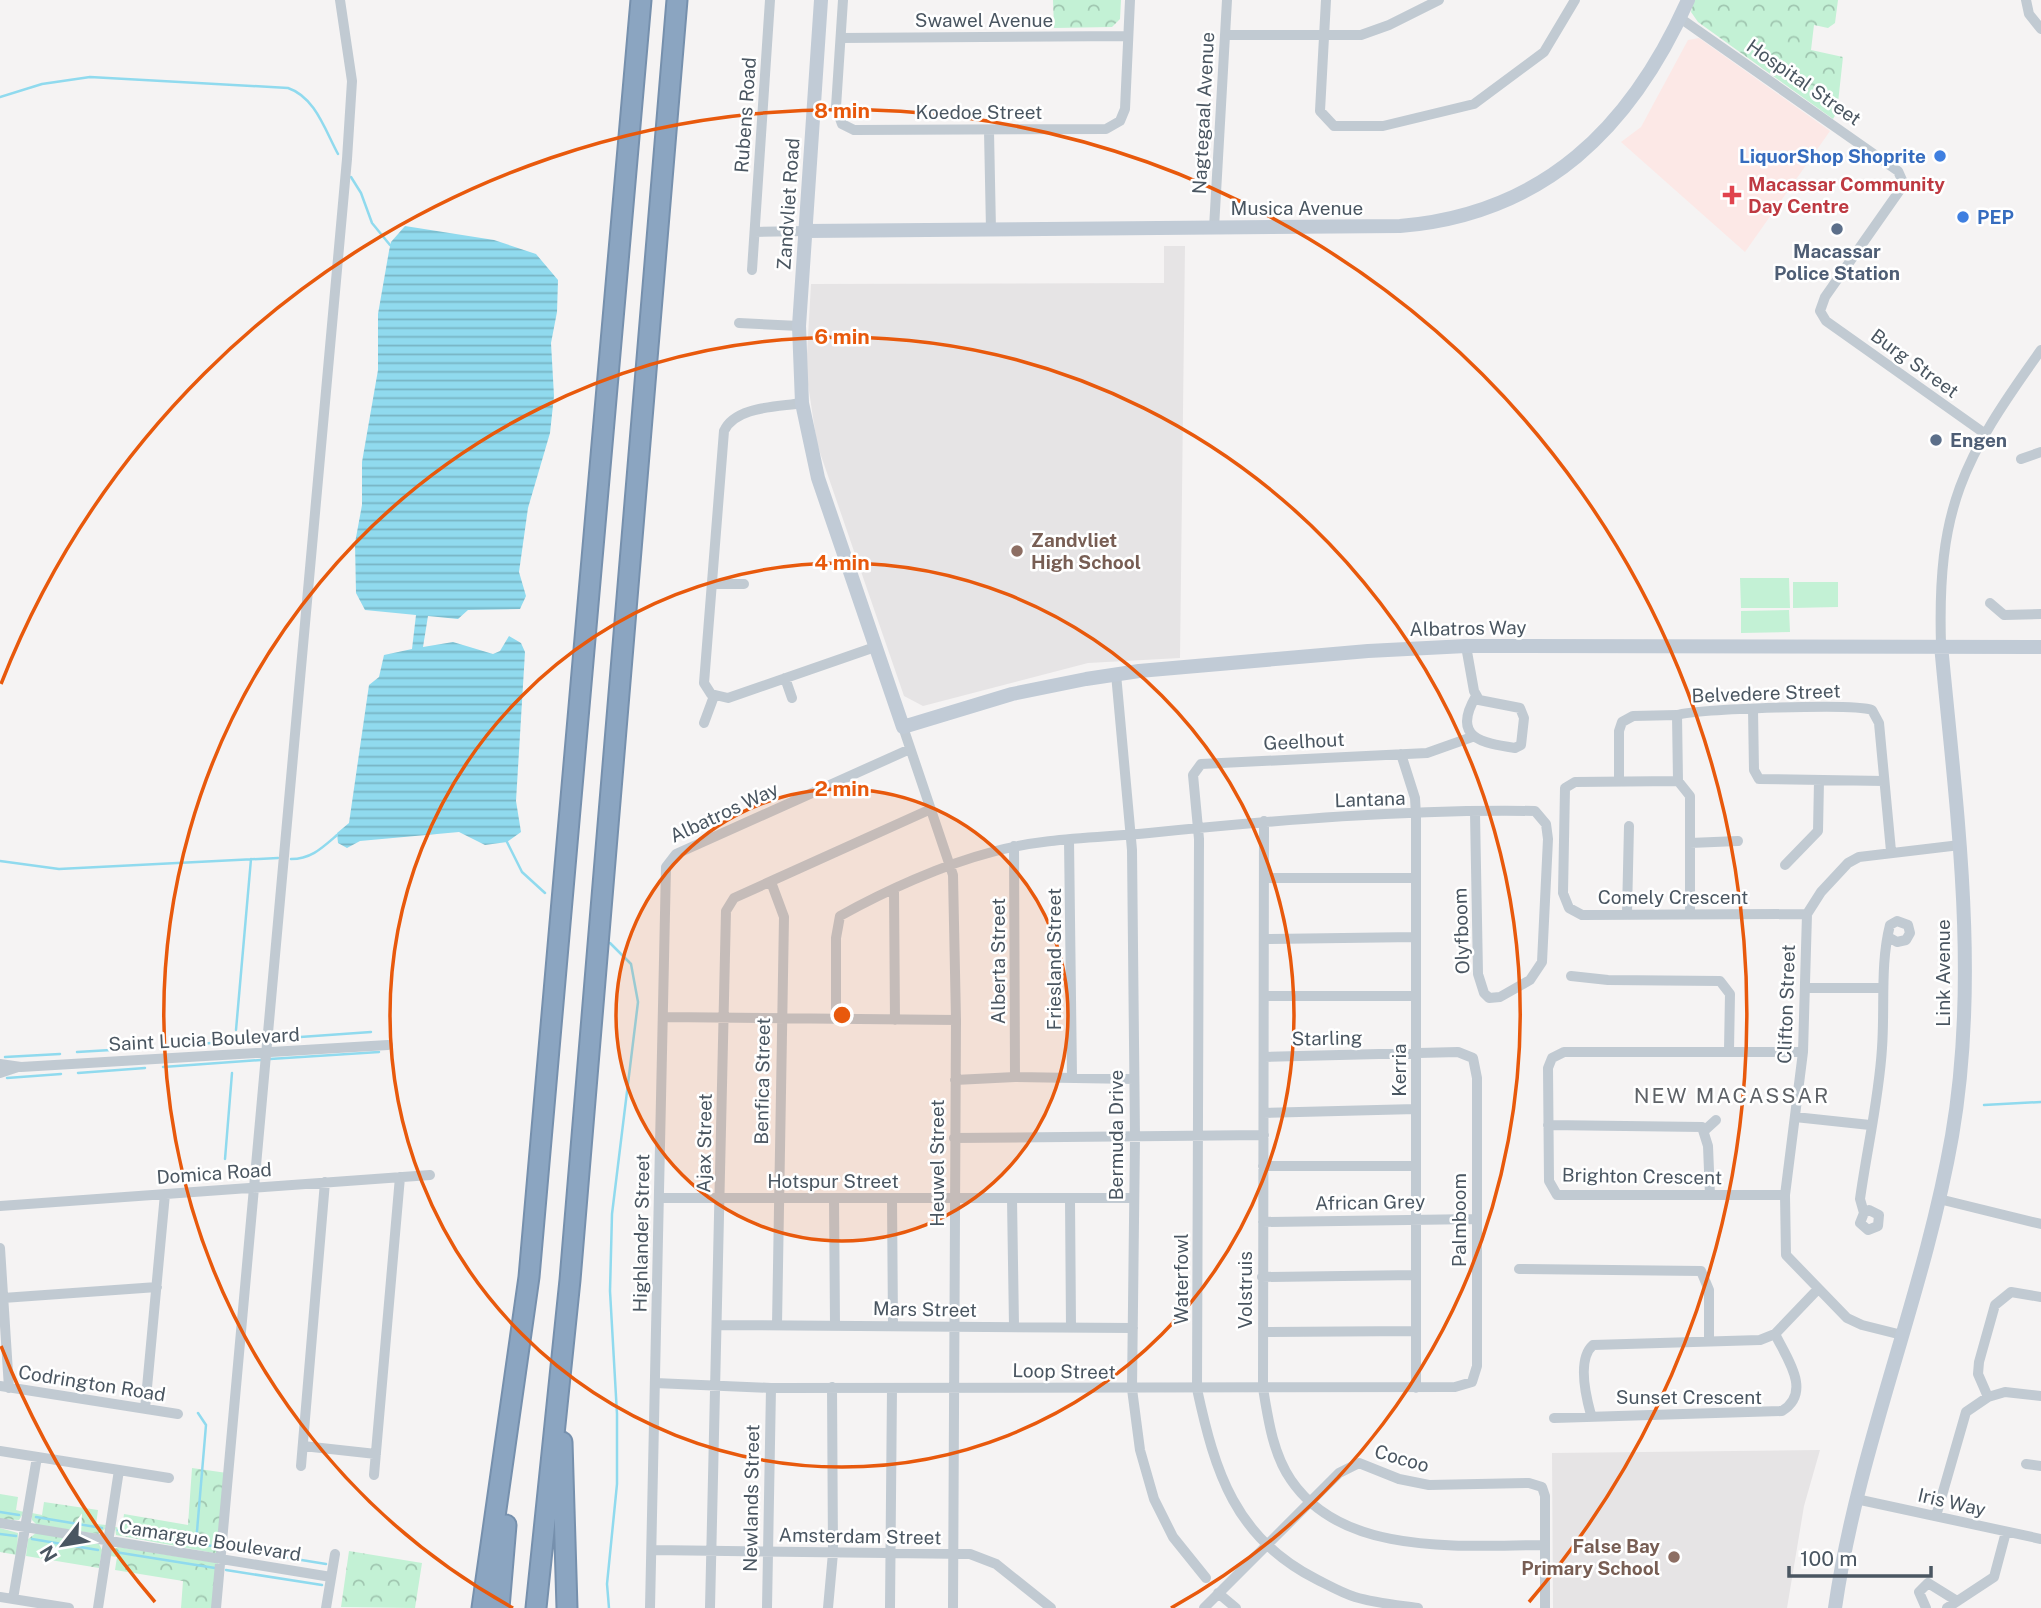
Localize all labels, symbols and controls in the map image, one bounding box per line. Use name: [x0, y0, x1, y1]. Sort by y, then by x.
street label: Swawel Avenue: [915, 9, 1053, 31]
street label: Nagtegaal Avenue: [1188, 31, 1218, 195]
street label: Hospital Street: [1743, 34, 1865, 130]
street label: Rubens Road: [730, 56, 760, 174]
text: 8 min: [814, 98, 870, 123]
street label: Koedoe Street: [916, 101, 1042, 123]
street label: Zandvliet Road: [772, 137, 804, 271]
place label: LiquorShop Shoprite: [1739, 145, 1926, 167]
marker: LiquorShop Shoprite: [1932, 148, 1948, 164]
place label: Macassar Community Day Centre: [1748, 173, 1945, 217]
marker: Macassar Community Day Centre: [1722, 185, 1742, 205]
street label: Musica Avenue: [1231, 197, 1363, 219]
place label: PEP: [1977, 206, 2014, 228]
marker: PEP: [1955, 209, 1971, 225]
marker: Macassar Police Station: [1829, 221, 1845, 237]
place label: Macassar Police Station: [1774, 240, 1900, 284]
text: 6 min: [814, 324, 870, 349]
street label: Burg Street: [1867, 324, 1963, 402]
place label: Engen: [1950, 429, 2007, 451]
marker: Engen: [1928, 432, 1944, 448]
place label: Zandvliet High School: [1031, 529, 1141, 573]
marker: Zandvliet High School: [1009, 543, 1025, 559]
text: 4 min: [814, 550, 870, 575]
street label: Albatros Way: [1409, 616, 1527, 640]
street label: Belvedere Street: [1691, 679, 1841, 707]
street label: Geelhout: [1263, 728, 1345, 754]
text: 2 min: [814, 776, 870, 801]
street label: Albatros Way: [666, 777, 782, 847]
street label: Lantana: [1334, 787, 1406, 811]
street label: Comely Crescent: [1598, 886, 1748, 908]
street label: Olyfboom: [1449, 887, 1473, 975]
street label: Friesland Street: [1043, 888, 1065, 1030]
street label: Alberta Street: [987, 898, 1009, 1024]
street label: Link Avenue: [1932, 919, 1954, 1027]
street label: Clifton Street: [1773, 944, 1799, 1064]
centre of rings: [830, 1003, 854, 1027]
street label: Benfica Street: [750, 1017, 774, 1145]
street label: Saint Lucia Boulevard: [108, 1023, 300, 1055]
street label: Starling: [1291, 1026, 1363, 1050]
street label: Kerria: [1388, 1043, 1410, 1097]
street label: Bermuda Drive: [1105, 1070, 1127, 1200]
district label: NEW MACASSAR: [1634, 1083, 1830, 1108]
street label: Ajax Street: [692, 1093, 716, 1193]
street label: Heuwel Street: [926, 1099, 948, 1227]
street label: Highlander Street: [629, 1153, 653, 1313]
street label: Domica Road: [156, 1158, 272, 1188]
street label: Brighton Crescent: [1562, 1164, 1722, 1188]
street label: Hotspur Street: [767, 1170, 899, 1192]
street label: Palmboom: [1448, 1173, 1470, 1267]
street label: African Grey: [1315, 1190, 1425, 1214]
street label: Waterfowl: [1170, 1233, 1192, 1325]
street label: Volstruis: [1234, 1251, 1256, 1329]
street label: Mars Street: [873, 1297, 977, 1321]
street label: Loop Street: [1012, 1359, 1116, 1383]
street label: Codrington Road: [17, 1360, 167, 1406]
street label: Sunset Crescent: [1616, 1386, 1762, 1408]
street label: Newlands Street: [739, 1424, 763, 1572]
street label: Cocoo: [1372, 1440, 1432, 1476]
street label: Iris Way: [1916, 1484, 1988, 1520]
north arrow: [28, 1510, 98, 1580]
street label: Camargue Boulevard: [117, 1515, 303, 1565]
street label: Amsterdam Street: [778, 1524, 942, 1548]
scale bar: [1789, 1534, 1931, 1578]
place label: False Bay Primary School: [1521, 1535, 1660, 1579]
text: N: [35, 1542, 62, 1566]
text: 100 m: [1800, 1546, 1857, 1571]
marker: False Bay Primary School: [1666, 1549, 1682, 1565]

